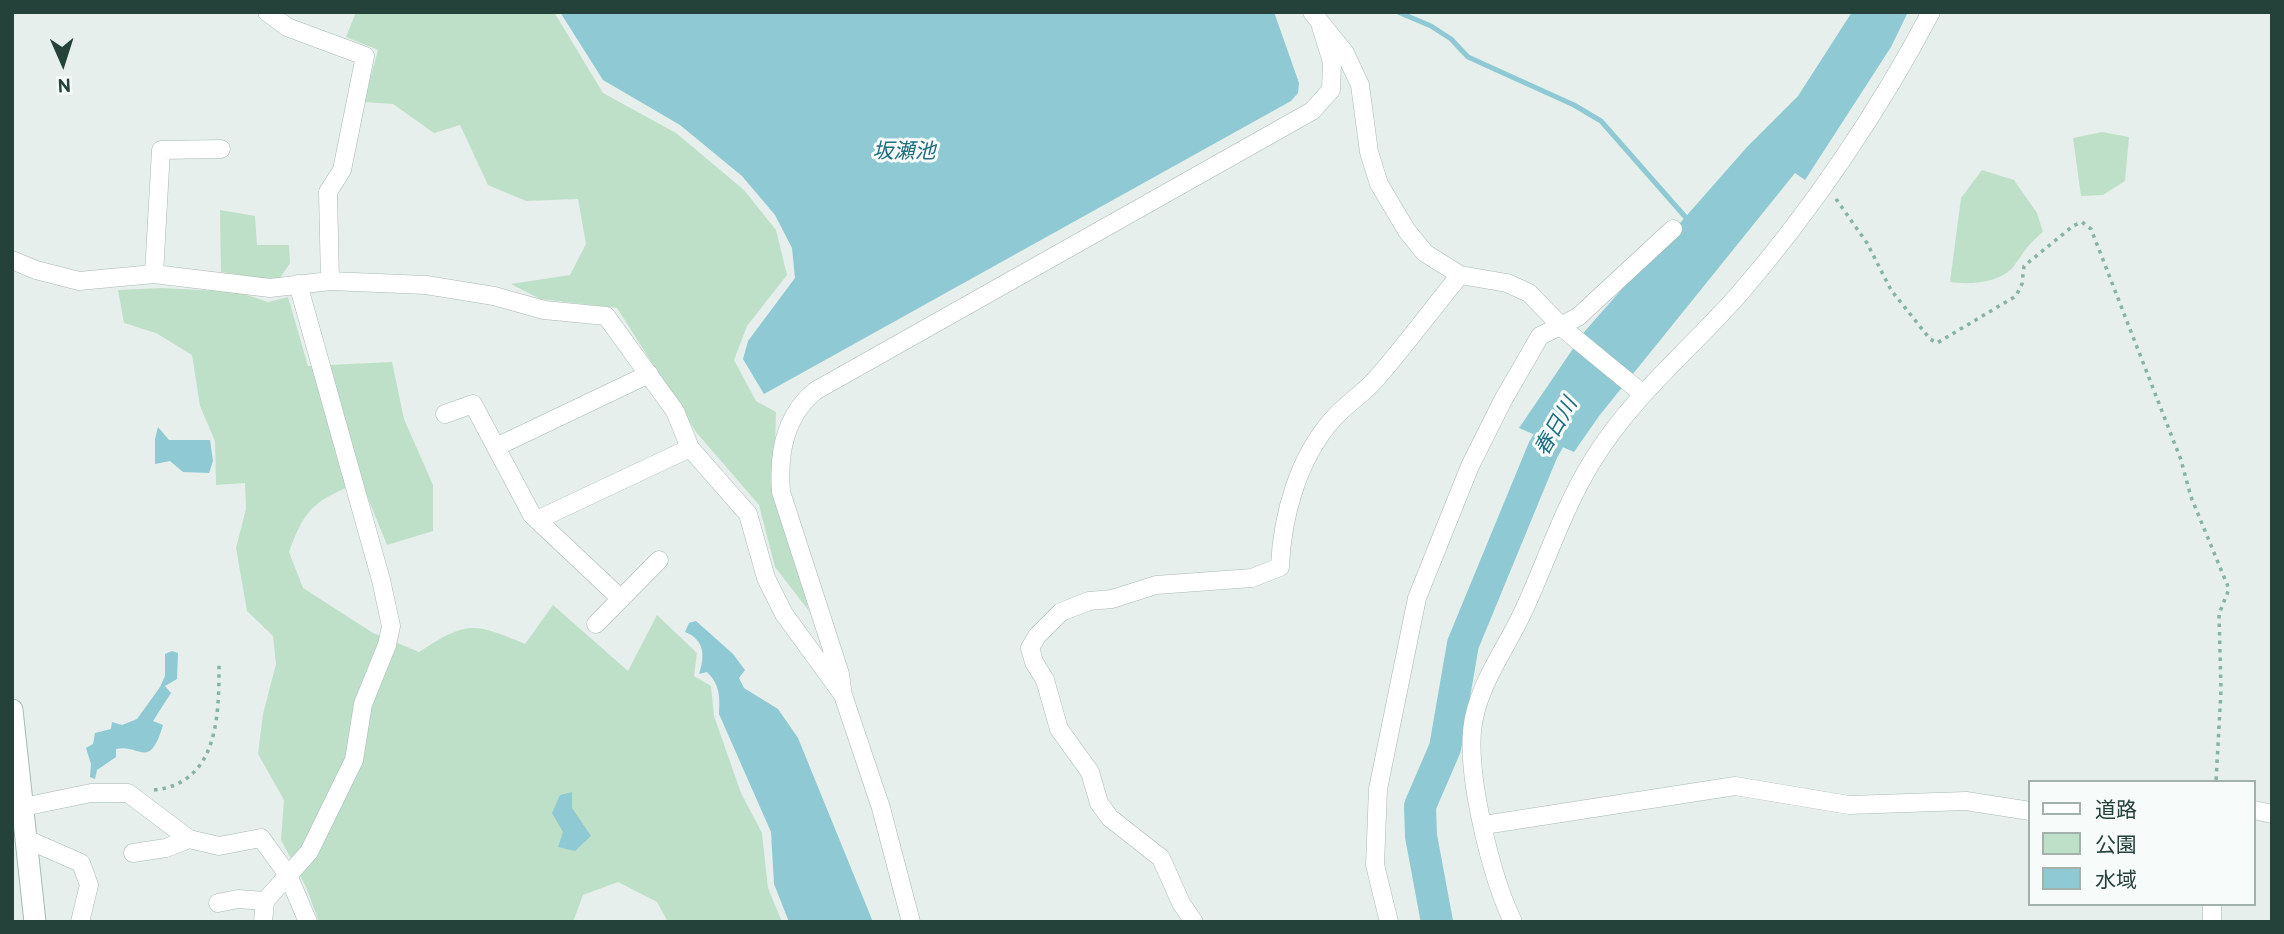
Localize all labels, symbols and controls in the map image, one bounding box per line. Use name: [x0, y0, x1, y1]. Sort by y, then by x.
north arrow: [28, 28, 98, 98]
text: N: [57, 72, 72, 96]
water label: 坂瀬池: [873, 141, 935, 167]
water label: 春日川: [1531, 394, 1585, 462]
legend: [2028, 780, 2256, 906]
text: 道路: [2095, 798, 2137, 825]
text: 公園: [2095, 833, 2137, 860]
text: 水域: [2095, 868, 2137, 895]

